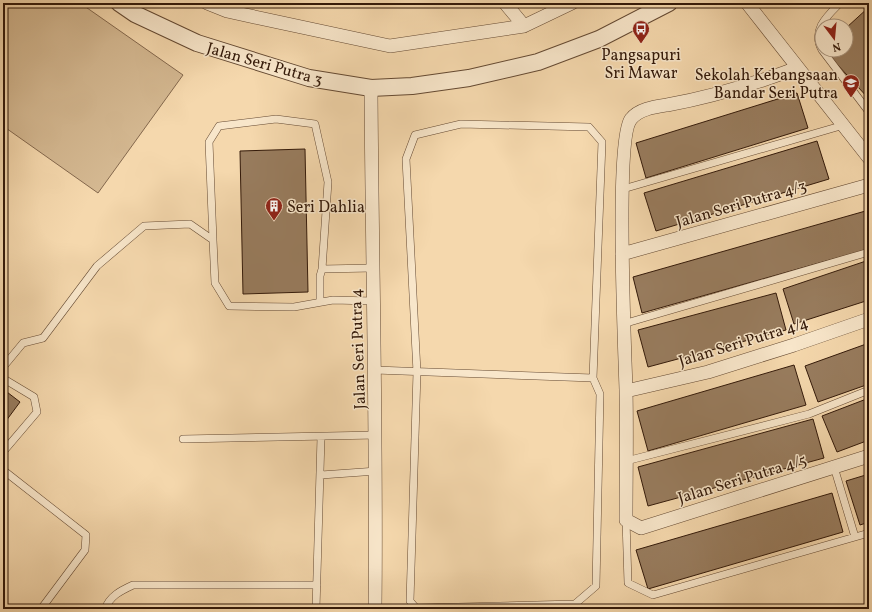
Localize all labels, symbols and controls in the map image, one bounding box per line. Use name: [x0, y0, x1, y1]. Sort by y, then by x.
north arrow: [814, 18, 854, 58]
bus stop icon: Pangsapuri Sri Mawar: [631, 19, 651, 44]
street label: Jalan Seri Putra 3: [204, 38, 325, 92]
text: N: [830, 38, 842, 54]
place label: Pangsapuri Sri Mawar: [601, 45, 681, 85]
place label: Sekolah Kebangsaan Bandar Seri Putra: [695, 65, 838, 105]
school or university icon: Sekolah Kebangsaan Bandar Seri Putra: [841, 73, 861, 98]
street label: Jalan Seri Putra 4/3: [674, 176, 809, 234]
building icon: Seri Dahlia: [264, 196, 284, 221]
place label: Seri Dahlia: [287, 197, 365, 219]
street label: Jalan Seri Putra 4: [346, 288, 372, 410]
street label: Jalan Seri Putra 4/4: [676, 313, 811, 373]
street label: Jalan Seri Putra 4/5: [675, 450, 810, 510]

